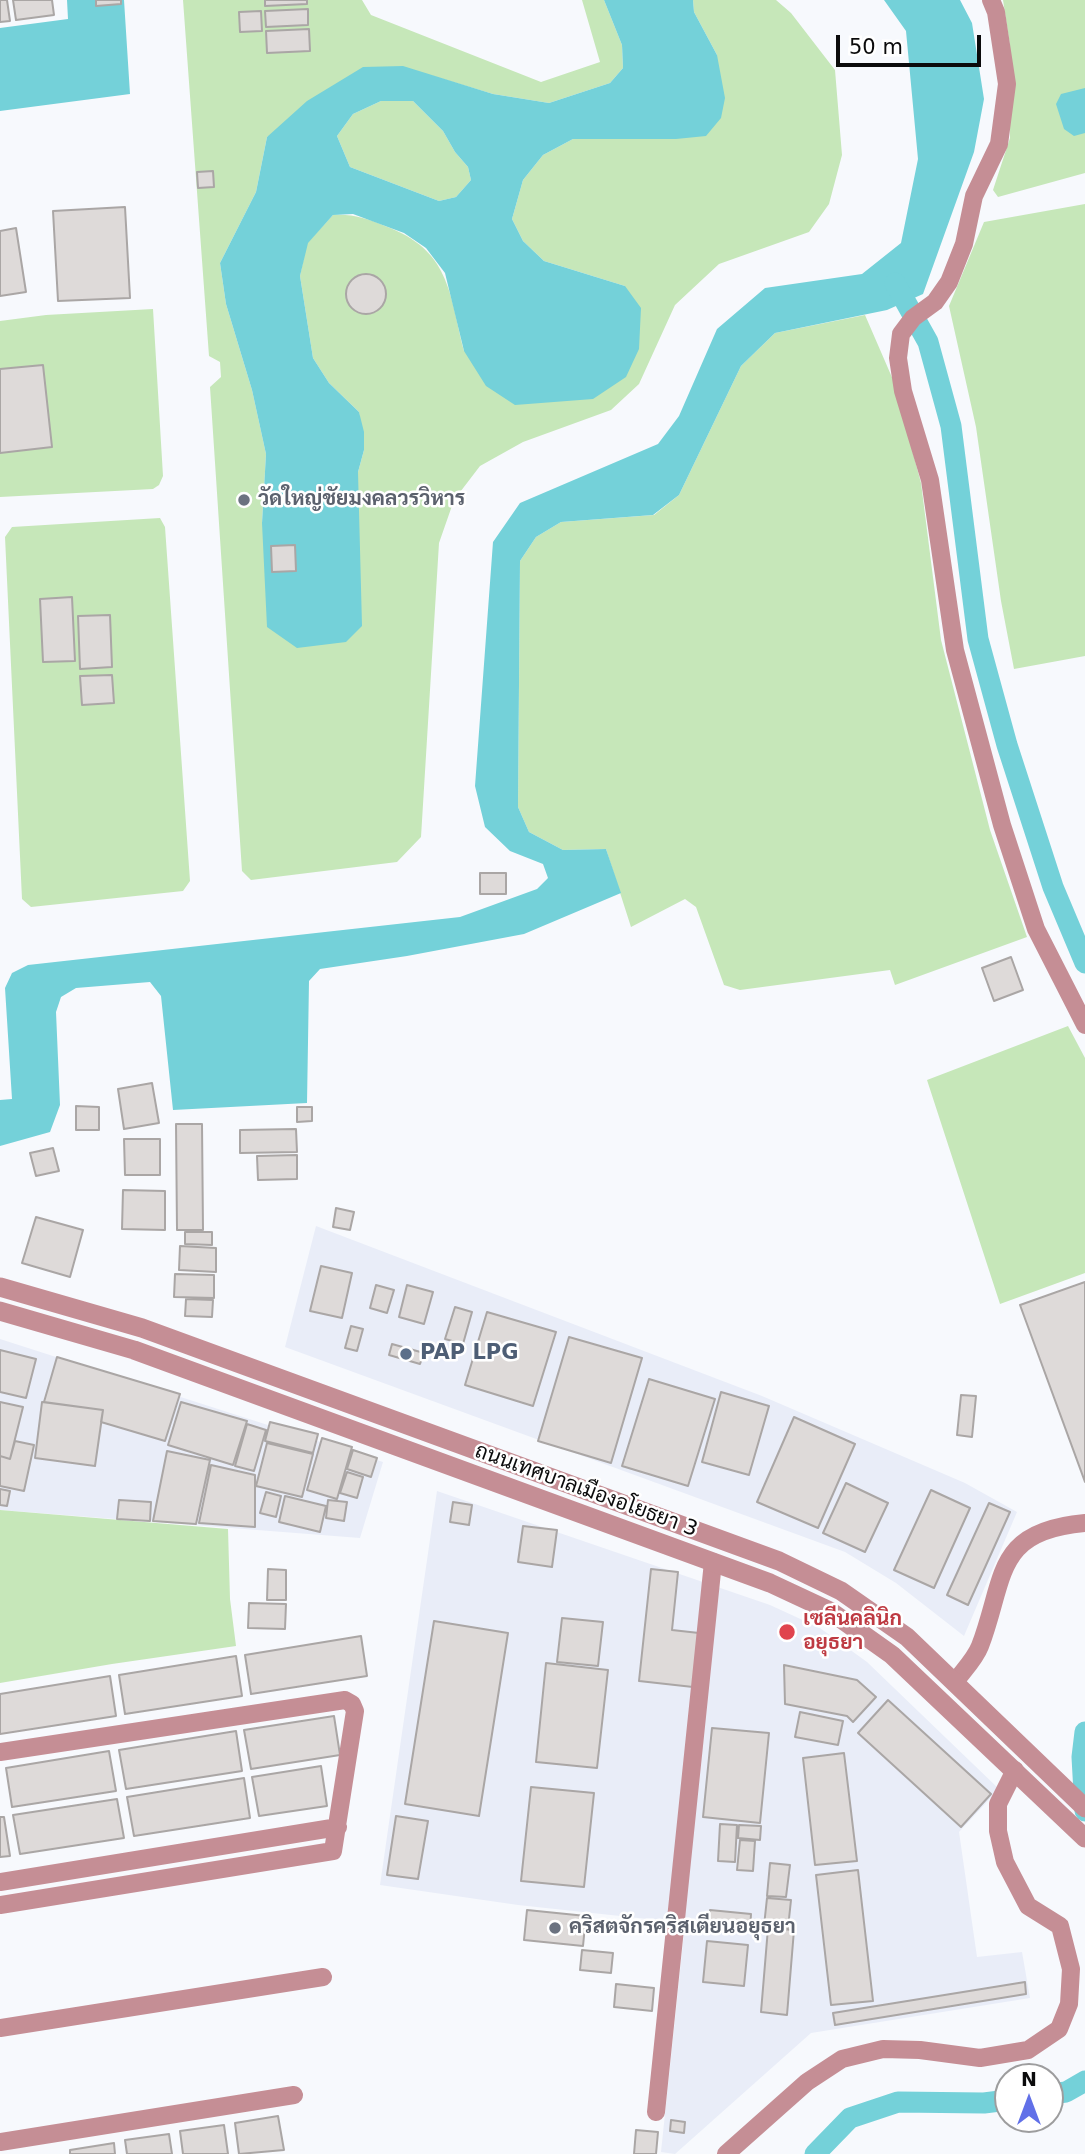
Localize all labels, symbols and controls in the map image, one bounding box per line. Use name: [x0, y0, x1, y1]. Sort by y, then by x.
scale bar: [840, 21, 985, 65]
text: 50 m: [849, 35, 903, 59]
place label: วัดใหญ่ชัยมงคลวรวิหาร: [258, 487, 465, 513]
marker: วัดใหญ่ชัยมงคลวรวิหาร: [236, 492, 252, 508]
place label: PAP LPG: [420, 1341, 518, 1367]
marker: PAP LPG: [398, 1346, 414, 1362]
street label: ถนนเทศบาลเมืองอโยธยา 3: [471, 1439, 701, 1543]
place label: เซลีนคลินิก อยุธยา: [803, 1607, 902, 1657]
marker: เซลีนคลินิก อยุธยา: [777, 1622, 797, 1642]
place label: คริสตจักรคริสเตียนอยุธยา: [569, 1915, 796, 1941]
marker: คริสตจักรคริสเตียนอยุธยา: [547, 1920, 563, 1936]
north arrow: [994, 2063, 1064, 2133]
text: N: [1021, 2068, 1037, 2090]

